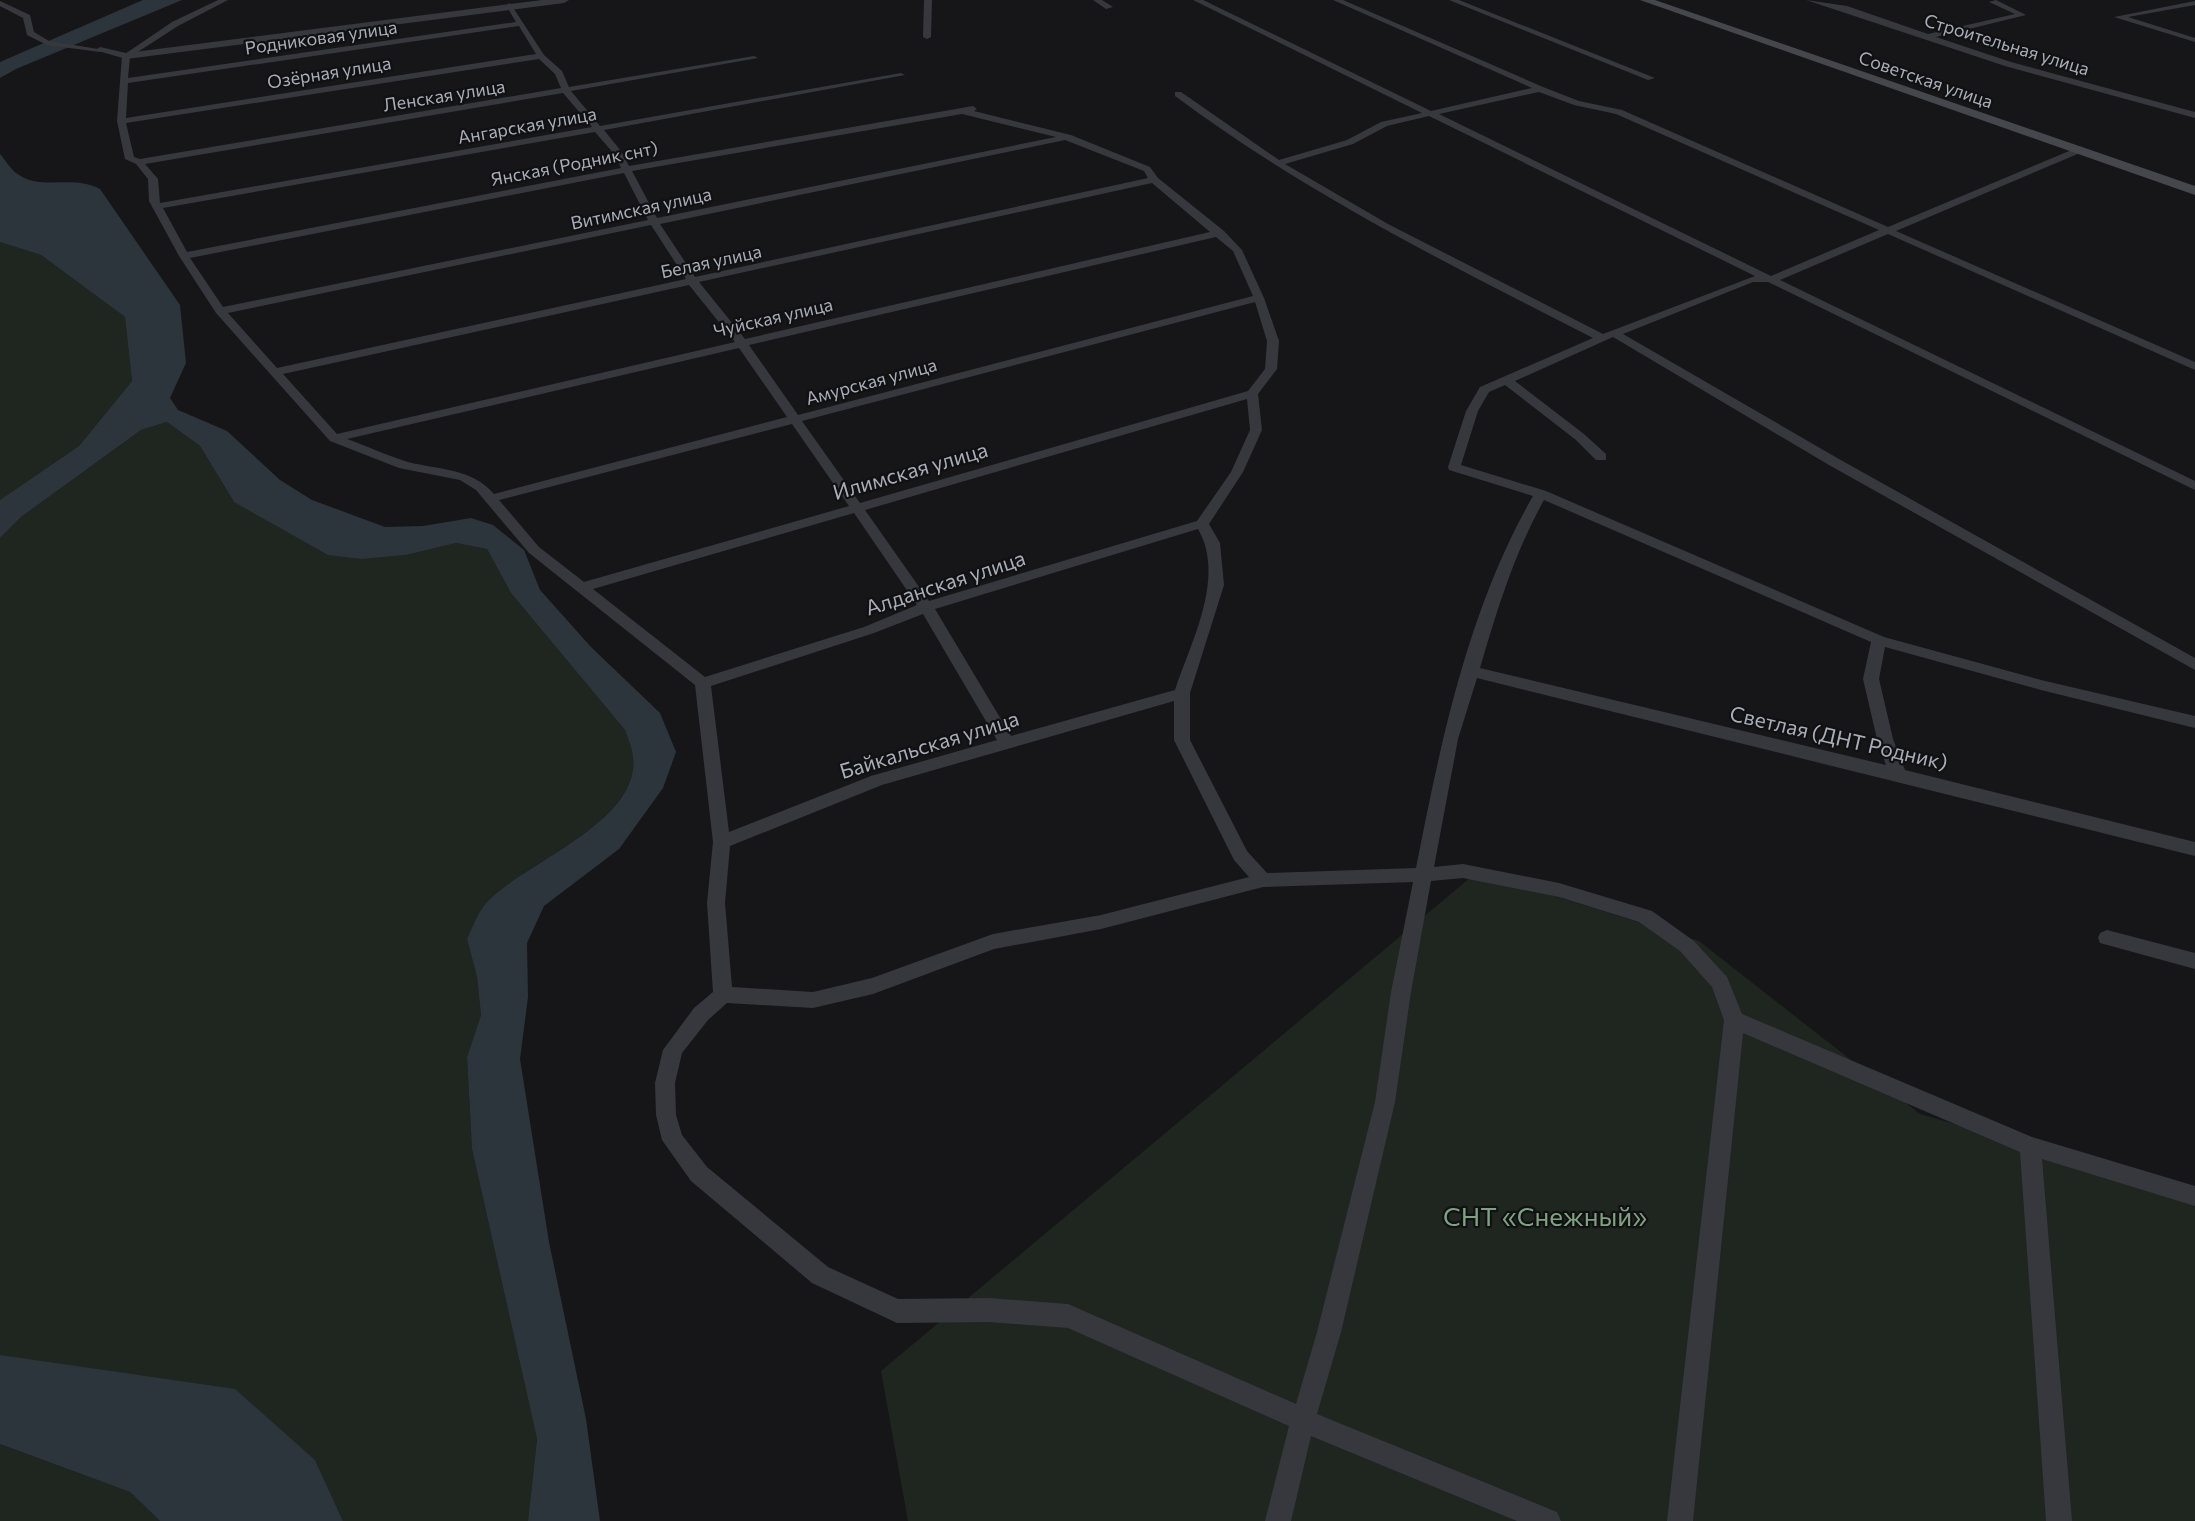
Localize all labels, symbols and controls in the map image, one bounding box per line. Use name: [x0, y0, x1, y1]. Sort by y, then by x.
street label: Строительная улица: [1922, 8, 2092, 80]
street label: Родниковая улица: [243, 15, 399, 59]
street label: Советская улица: [1856, 46, 1996, 112]
street label: Озёрная улица: [265, 51, 393, 93]
street label: Ленская улица: [381, 74, 507, 116]
street label: Ангарская улица: [456, 102, 598, 148]
street label: Янская (Родник снт): [489, 136, 659, 190]
street label: Витимская улица: [569, 182, 713, 234]
street label: Белая улица: [659, 240, 763, 282]
street label: Чуйская улица: [711, 293, 835, 341]
street label: Амурская улица: [803, 353, 939, 409]
street label: Илимская улица: [830, 436, 990, 504]
street label: Алданская улица: [862, 544, 1028, 620]
street label: Светлая (ДНТ Родник): [1728, 700, 1950, 774]
street label: Байкальская улица: [836, 705, 1022, 783]
park label: СНТ «Снежный»: [1443, 1200, 1647, 1231]

